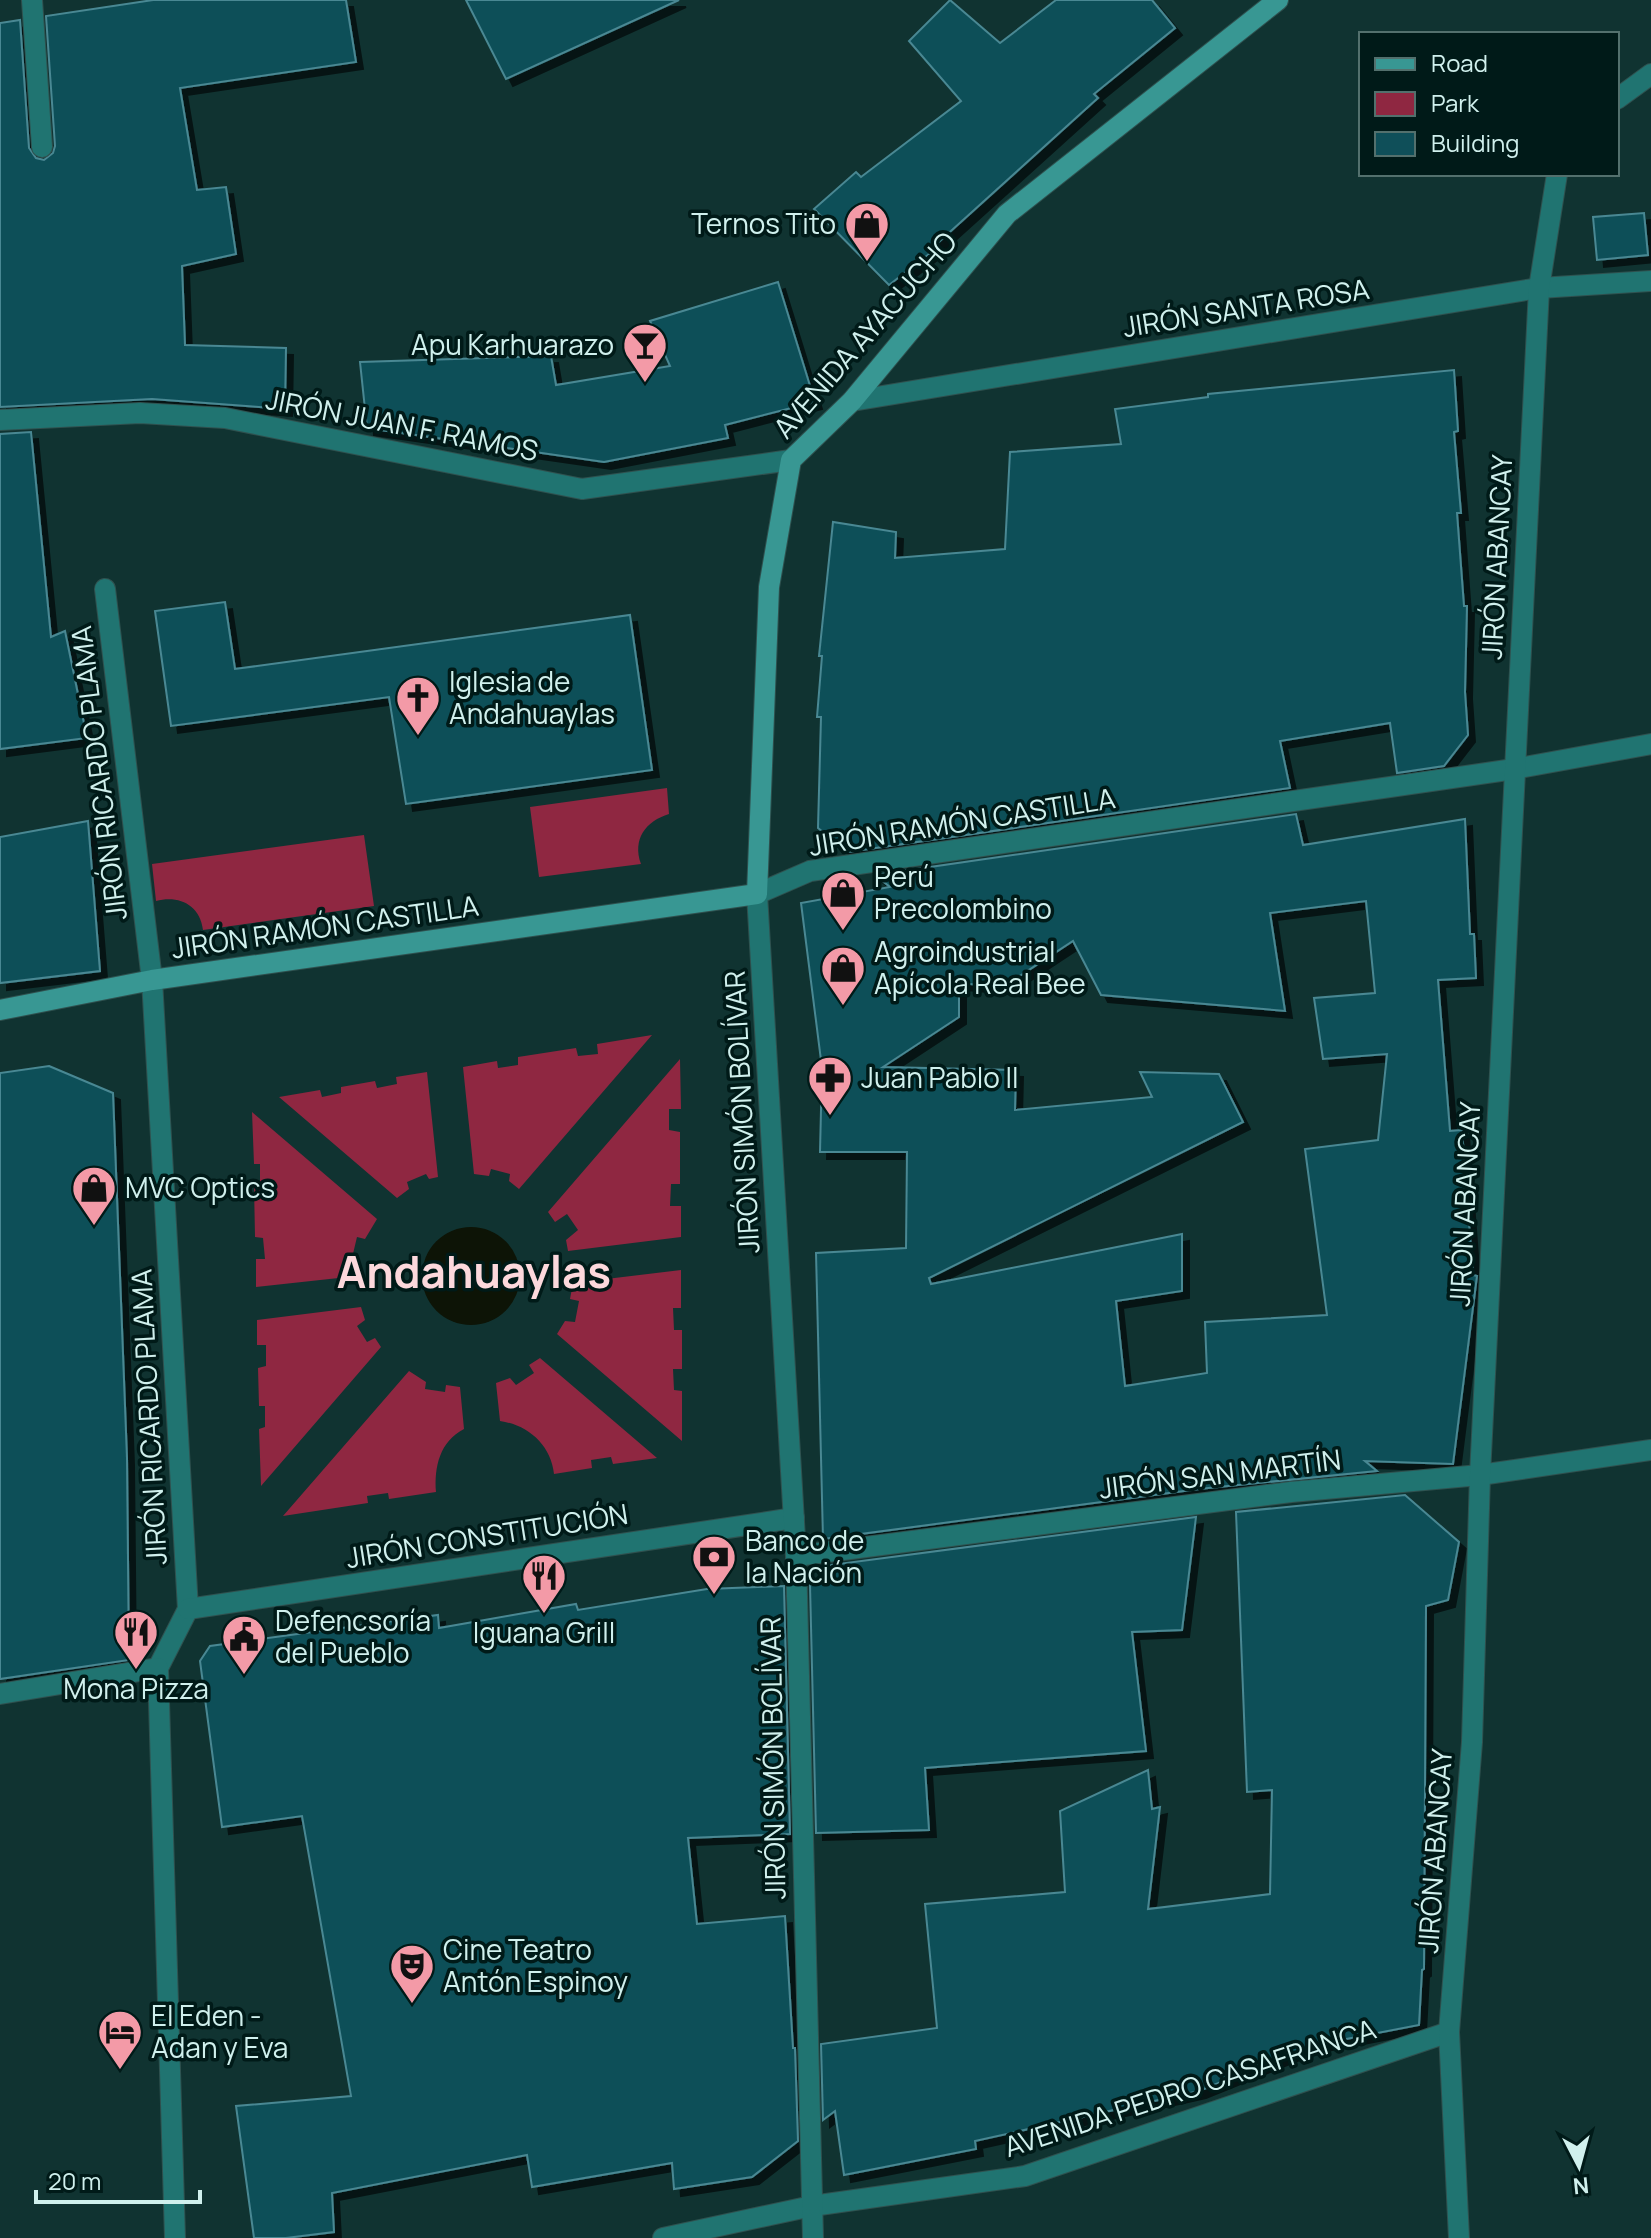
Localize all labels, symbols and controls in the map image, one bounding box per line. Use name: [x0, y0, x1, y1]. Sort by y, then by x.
legend: [1359, 32, 1619, 176]
text: Road: [1431, 46, 1488, 79]
text: Park: [1431, 86, 1480, 119]
text: Building: [1431, 126, 1519, 159]
shop icon: Ternos Tito: [843, 200, 891, 263]
place label: Ternos Tito: [691, 204, 836, 242]
street label: AVENIDA AYACUCHO: [764, 223, 965, 446]
street label: JIRÓN SANTA ROSA: [1120, 269, 1372, 345]
bar icon: Apu Karhuarazo: [621, 321, 669, 384]
place label: Apu Karhuarazo: [411, 325, 614, 363]
street label: JIRÓN JUAN F. RAMOS: [263, 379, 542, 469]
street label: JIRÓN ABANCAY: [1472, 453, 1520, 660]
street label: JIRÓN RICARDO PLAMA: [61, 624, 135, 922]
place label: Iglesia de Andahuaylas: [449, 662, 615, 732]
church icon: Iglesia de Andahuaylas: [394, 674, 442, 737]
street label: JIRÓN RAMÓN CASTILLA: [806, 778, 1118, 864]
place label: Perú Precolombino: [874, 857, 1052, 927]
shop icon: Perú Precolombino: [819, 869, 867, 932]
street label: JIRÓN RAMÓN CASTILLA: [169, 886, 481, 966]
place label: Agroindustrial Apícola Real Bee: [874, 932, 1086, 1002]
shop icon: Agroindustrial Apícola Real Bee: [819, 944, 867, 1007]
street label: JIRÓN SIMÓN BOLÍVAR: [715, 970, 767, 1254]
pharmacy icon: Juan Pablo II: [806, 1054, 854, 1117]
place label: Juan Pablo II: [861, 1058, 1019, 1096]
street label: JIRÓN ABANCAY: [1440, 1100, 1488, 1307]
shop icon: MVC Optics: [70, 1164, 118, 1227]
place label: MVC Optics: [125, 1168, 275, 1206]
district label: Andahuaylas: [337, 1241, 611, 1301]
street label: JIRÓN RICARDO PLAMA: [121, 1268, 175, 1566]
street label: JIRÓN SAN MARTÍN: [1097, 1439, 1343, 1507]
street label: JIRÓN CONSTITUCIÓN: [343, 1494, 630, 1576]
place label: Banco de la Nación: [745, 1521, 864, 1591]
bank icon: Banco de la Nación: [690, 1533, 738, 1596]
restaurant icon: Iguana Grill: [520, 1552, 568, 1615]
place label: Defencsoría del Pueblo: [275, 1601, 431, 1671]
restaurant icon: Mona Pizza: [112, 1608, 160, 1671]
public building icon: Defencsoría del Pueblo: [220, 1613, 268, 1676]
place label: Iguana Grill: [473, 1613, 615, 1651]
street label: JIRÓN SIMÓN BOLÍVAR: [751, 1616, 793, 1900]
place label: Mona Pizza: [63, 1669, 209, 1707]
street label: JIRÓN ABANCAY: [1408, 1747, 1460, 1955]
place label: Cine Teatro Antón Espinoy: [443, 1930, 628, 2000]
theatre icon: Cine Teatro Antón Espinoy: [388, 1942, 436, 2005]
place label: El Eden - Adan y Eva: [151, 1996, 288, 2066]
hotel icon: El Eden - Adan y Eva: [96, 2008, 144, 2071]
street label: AVENIDA PEDRO CASAFRANCA: [999, 2009, 1381, 2165]
north arrow: [1539, 2126, 1619, 2206]
scale bar: [36, 2154, 200, 2204]
text: 20 m: [48, 2164, 101, 2197]
text: N: [1572, 2170, 1591, 2202]

